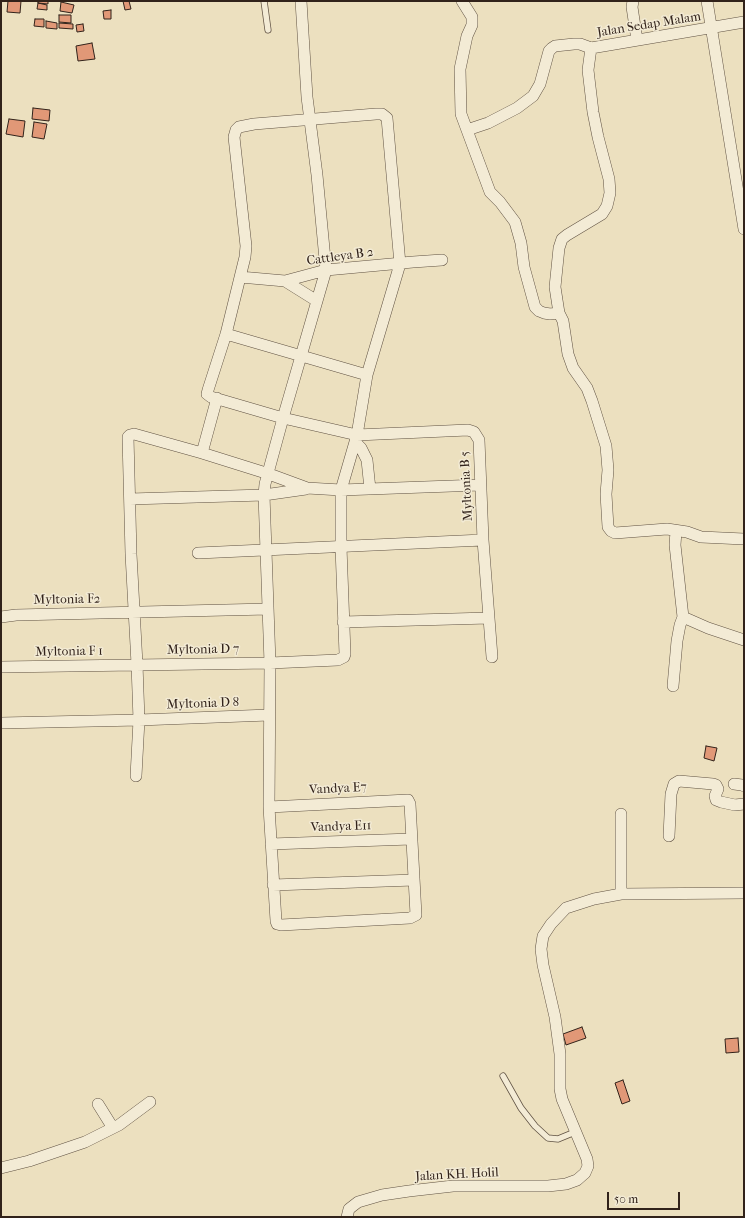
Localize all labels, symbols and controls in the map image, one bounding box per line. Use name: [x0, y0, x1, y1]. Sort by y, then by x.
street label: Jalan Sedap Malam: [596, 9, 702, 41]
street label: Cattleya B 2: [306, 245, 374, 269]
street label: Myltonia B 5: [457, 451, 477, 521]
street label: Myltonia F2: [33, 592, 101, 608]
street label: Myltonia D 7: [167, 642, 239, 658]
street label: Myltonia F 1: [35, 644, 103, 660]
street label: Myltonia D 8: [166, 695, 240, 713]
street label: Vandya E7: [309, 780, 367, 798]
street label: Vandya E11: [310, 818, 372, 836]
street label: Jalan KH. Holil: [415, 1165, 499, 1185]
scale bar: [609, 1184, 682, 1210]
text: 50 m: [614, 1192, 638, 1206]

